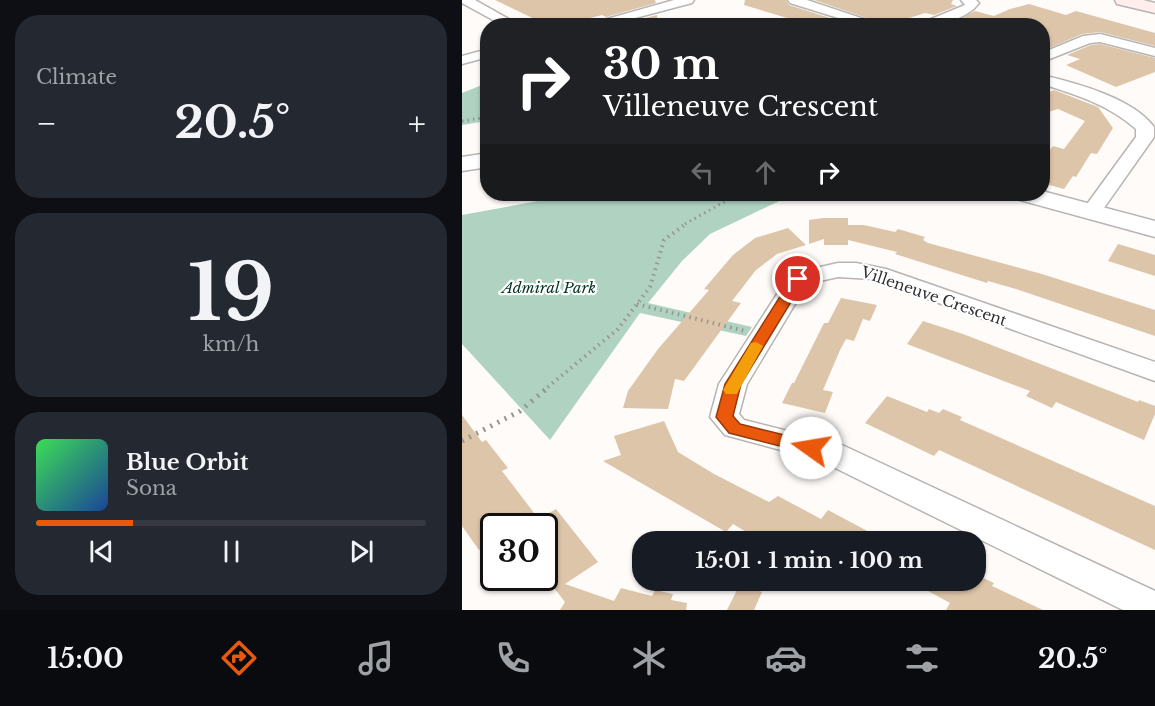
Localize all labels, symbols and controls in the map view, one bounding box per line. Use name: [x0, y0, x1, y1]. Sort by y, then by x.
text: 30 m: [603, 38, 719, 90]
icon: right: [504, 42, 582, 120]
text: Climate: [36, 65, 117, 89]
text: Villeneuve Crescent: [603, 90, 878, 123]
text: 20.5°: [174, 94, 290, 150]
text: −: [36, 103, 57, 144]
text: +: [408, 103, 426, 144]
icon: left: [686, 156, 719, 189]
icon: ahead: [749, 156, 782, 189]
icon: right: [812, 156, 845, 189]
text: 19: [188, 244, 274, 341]
pin: [772, 253, 823, 304]
icon: arrive: [781, 262, 814, 295]
street label: Villeneuve Crescent: [858, 262, 1010, 330]
park label: Admiral Park: [500, 278, 596, 297]
text: km/h: [203, 332, 259, 356]
position arrow: [779, 416, 843, 480]
text: Blue Orbit: [126, 449, 248, 476]
text: Sona: [126, 476, 177, 500]
speed limit sign: 30: [480, 513, 558, 591]
icon: previous: [85, 535, 118, 568]
icon: pause: [215, 535, 248, 568]
icon: next: [345, 535, 378, 568]
text: 15:01 · 1 min · 100 m: [695, 547, 923, 574]
icon: directions: [218, 637, 260, 679]
icon: music: [355, 637, 397, 679]
icon: phone: [492, 637, 534, 679]
icon: climate: [628, 637, 670, 679]
icon: car: [765, 637, 807, 679]
icon: filters: [901, 637, 943, 679]
text: 15:00: [47, 642, 124, 675]
text: 20.5°: [1038, 642, 1108, 675]

